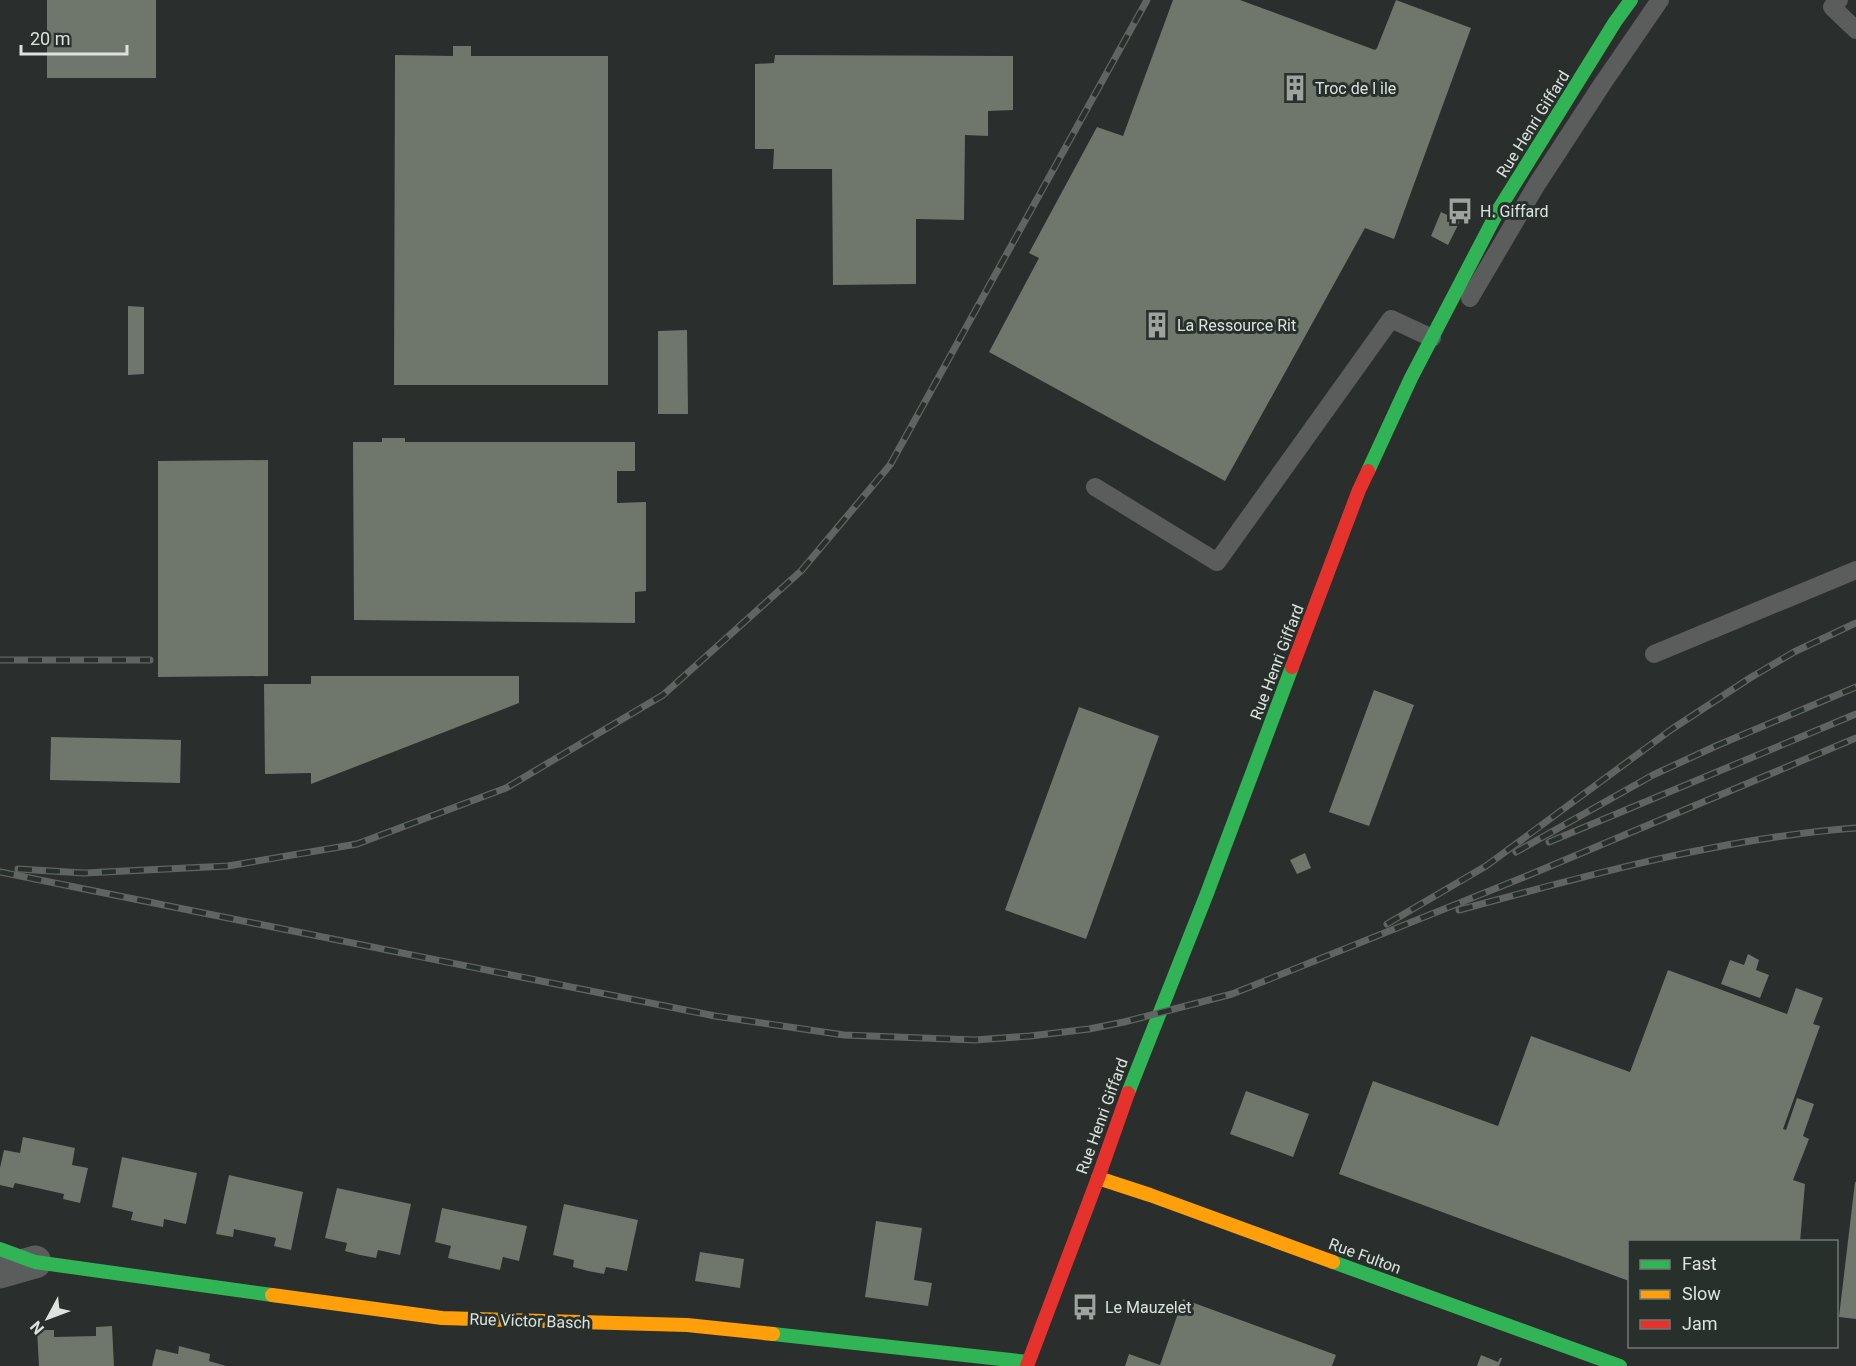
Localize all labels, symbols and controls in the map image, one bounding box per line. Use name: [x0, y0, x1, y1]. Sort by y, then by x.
scale bar: [21, 18, 128, 56]
text: 20 m: [30, 28, 70, 49]
street label: Rue Henri Giffard: [1493, 67, 1573, 181]
building icon: Troc de l ile: [1280, 73, 1310, 103]
place label: Troc de l ile: [1315, 79, 1396, 98]
bus stop icon: H. Giffard: [1445, 196, 1475, 226]
place label: H. Giffard: [1480, 202, 1549, 221]
building icon: La Ressource Rit: [1142, 310, 1172, 340]
place label: La Ressource Rit: [1177, 316, 1296, 335]
street label: Rue Henri Giffard: [1246, 602, 1308, 722]
street label: Rue Henri Giffard: [1072, 1055, 1132, 1177]
street label: Rue Fulton: [1326, 1234, 1404, 1278]
legend: [1628, 1240, 1838, 1348]
text: Fast: [1682, 1253, 1717, 1274]
text: Slow: [1682, 1283, 1721, 1304]
north arrow: [18, 1288, 78, 1348]
bus stop icon: Le Mauzelet: [1070, 1292, 1100, 1322]
place label: Le Mauzelet: [1105, 1298, 1191, 1317]
street label: Rue Victor Basch: [469, 1309, 591, 1333]
text: Jam: [1682, 1313, 1718, 1334]
text: N: [26, 1317, 48, 1338]

